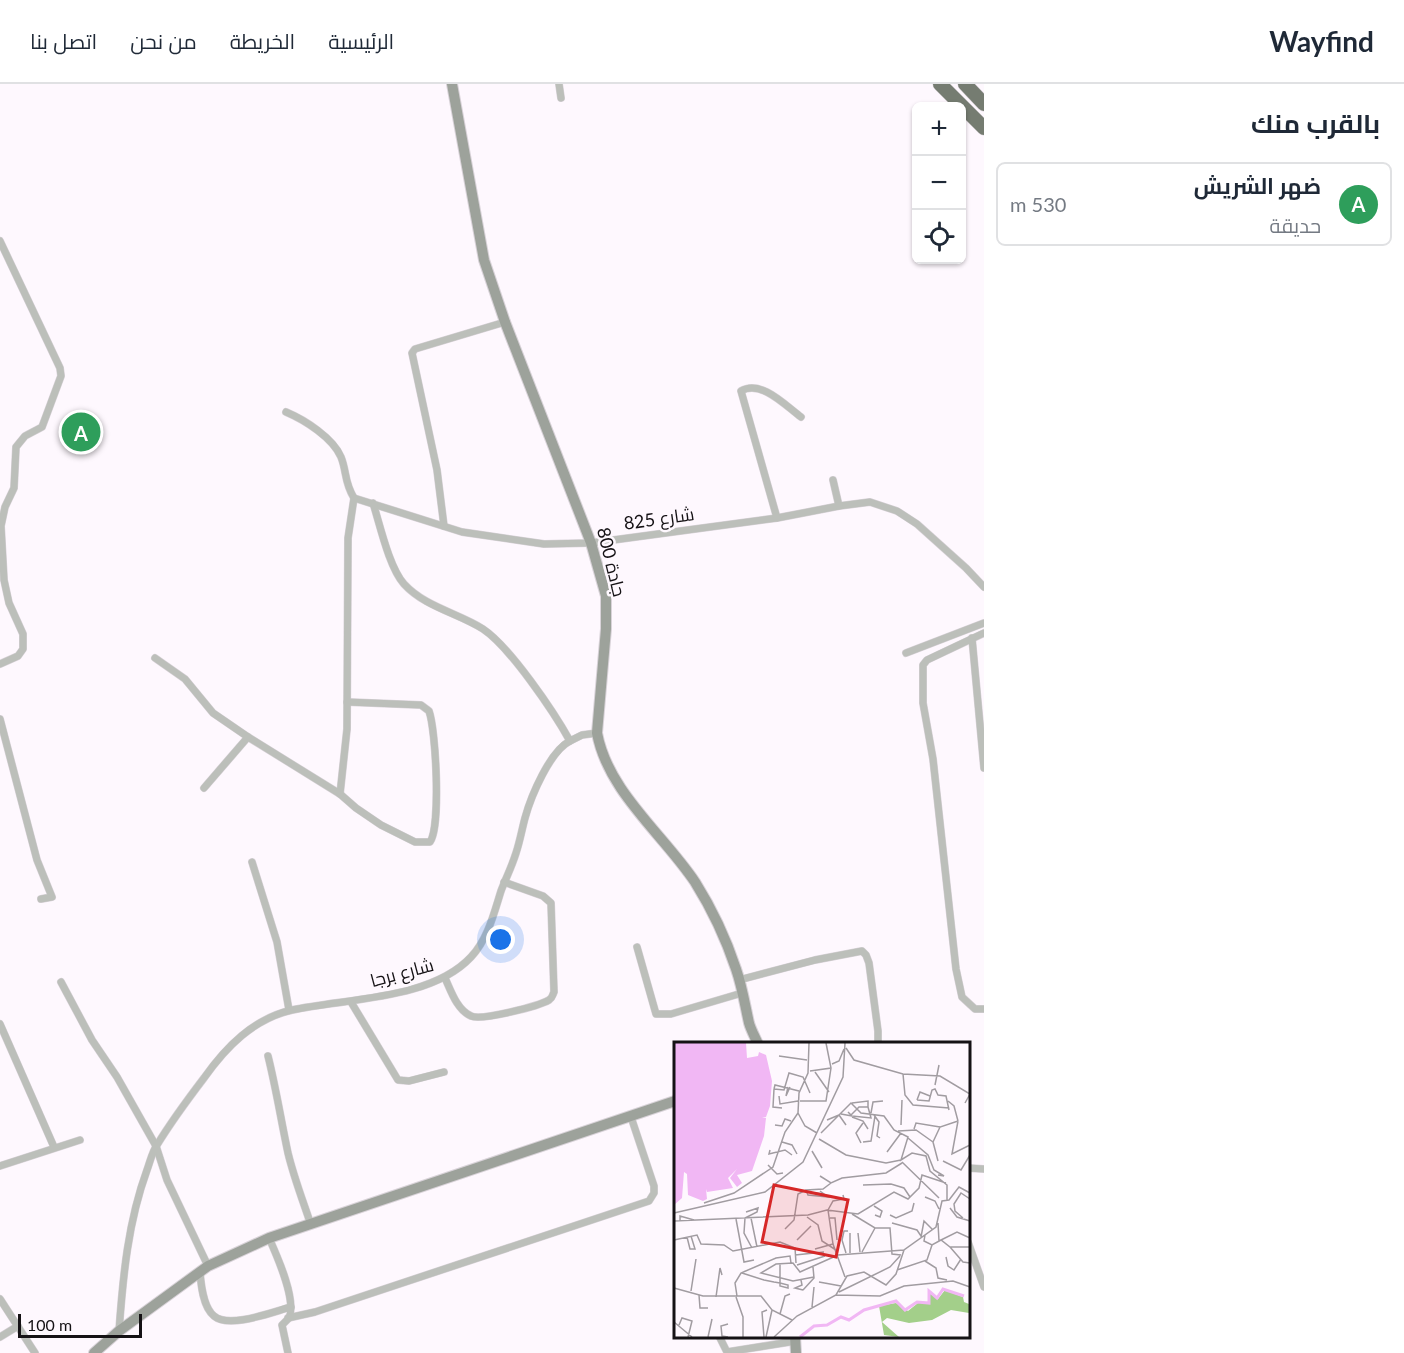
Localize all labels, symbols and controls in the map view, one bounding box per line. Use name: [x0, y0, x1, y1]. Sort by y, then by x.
text: Wayfind: [1269, 24, 1374, 58]
text: اتصل بنا: [30, 28, 97, 53]
text: من نحن: [130, 28, 197, 53]
text: الخريطة: [230, 28, 295, 53]
text: الرئيسية: [328, 28, 394, 53]
map controls: [912, 102, 966, 264]
button: +: [912, 102, 966, 156]
text: بالقرب منك: [1251, 107, 1380, 139]
button: −: [912, 156, 966, 210]
text: ضهر الشريش: [1194, 172, 1321, 199]
text: 530 m: [1010, 192, 1066, 216]
text: A: [1352, 192, 1365, 216]
button: locate: [912, 210, 966, 264]
text: حديقة: [1270, 213, 1321, 237]
pin: A: [62, 410, 100, 454]
street label: شارع 825: [622, 502, 696, 536]
street label: جادة 800: [593, 525, 631, 599]
your location: [486, 925, 515, 954]
street label: شارع برجا: [368, 953, 436, 993]
inset map: [674, 1042, 969, 1338]
scale bar: [18, 1311, 142, 1338]
text: 100 m: [27, 1315, 72, 1334]

